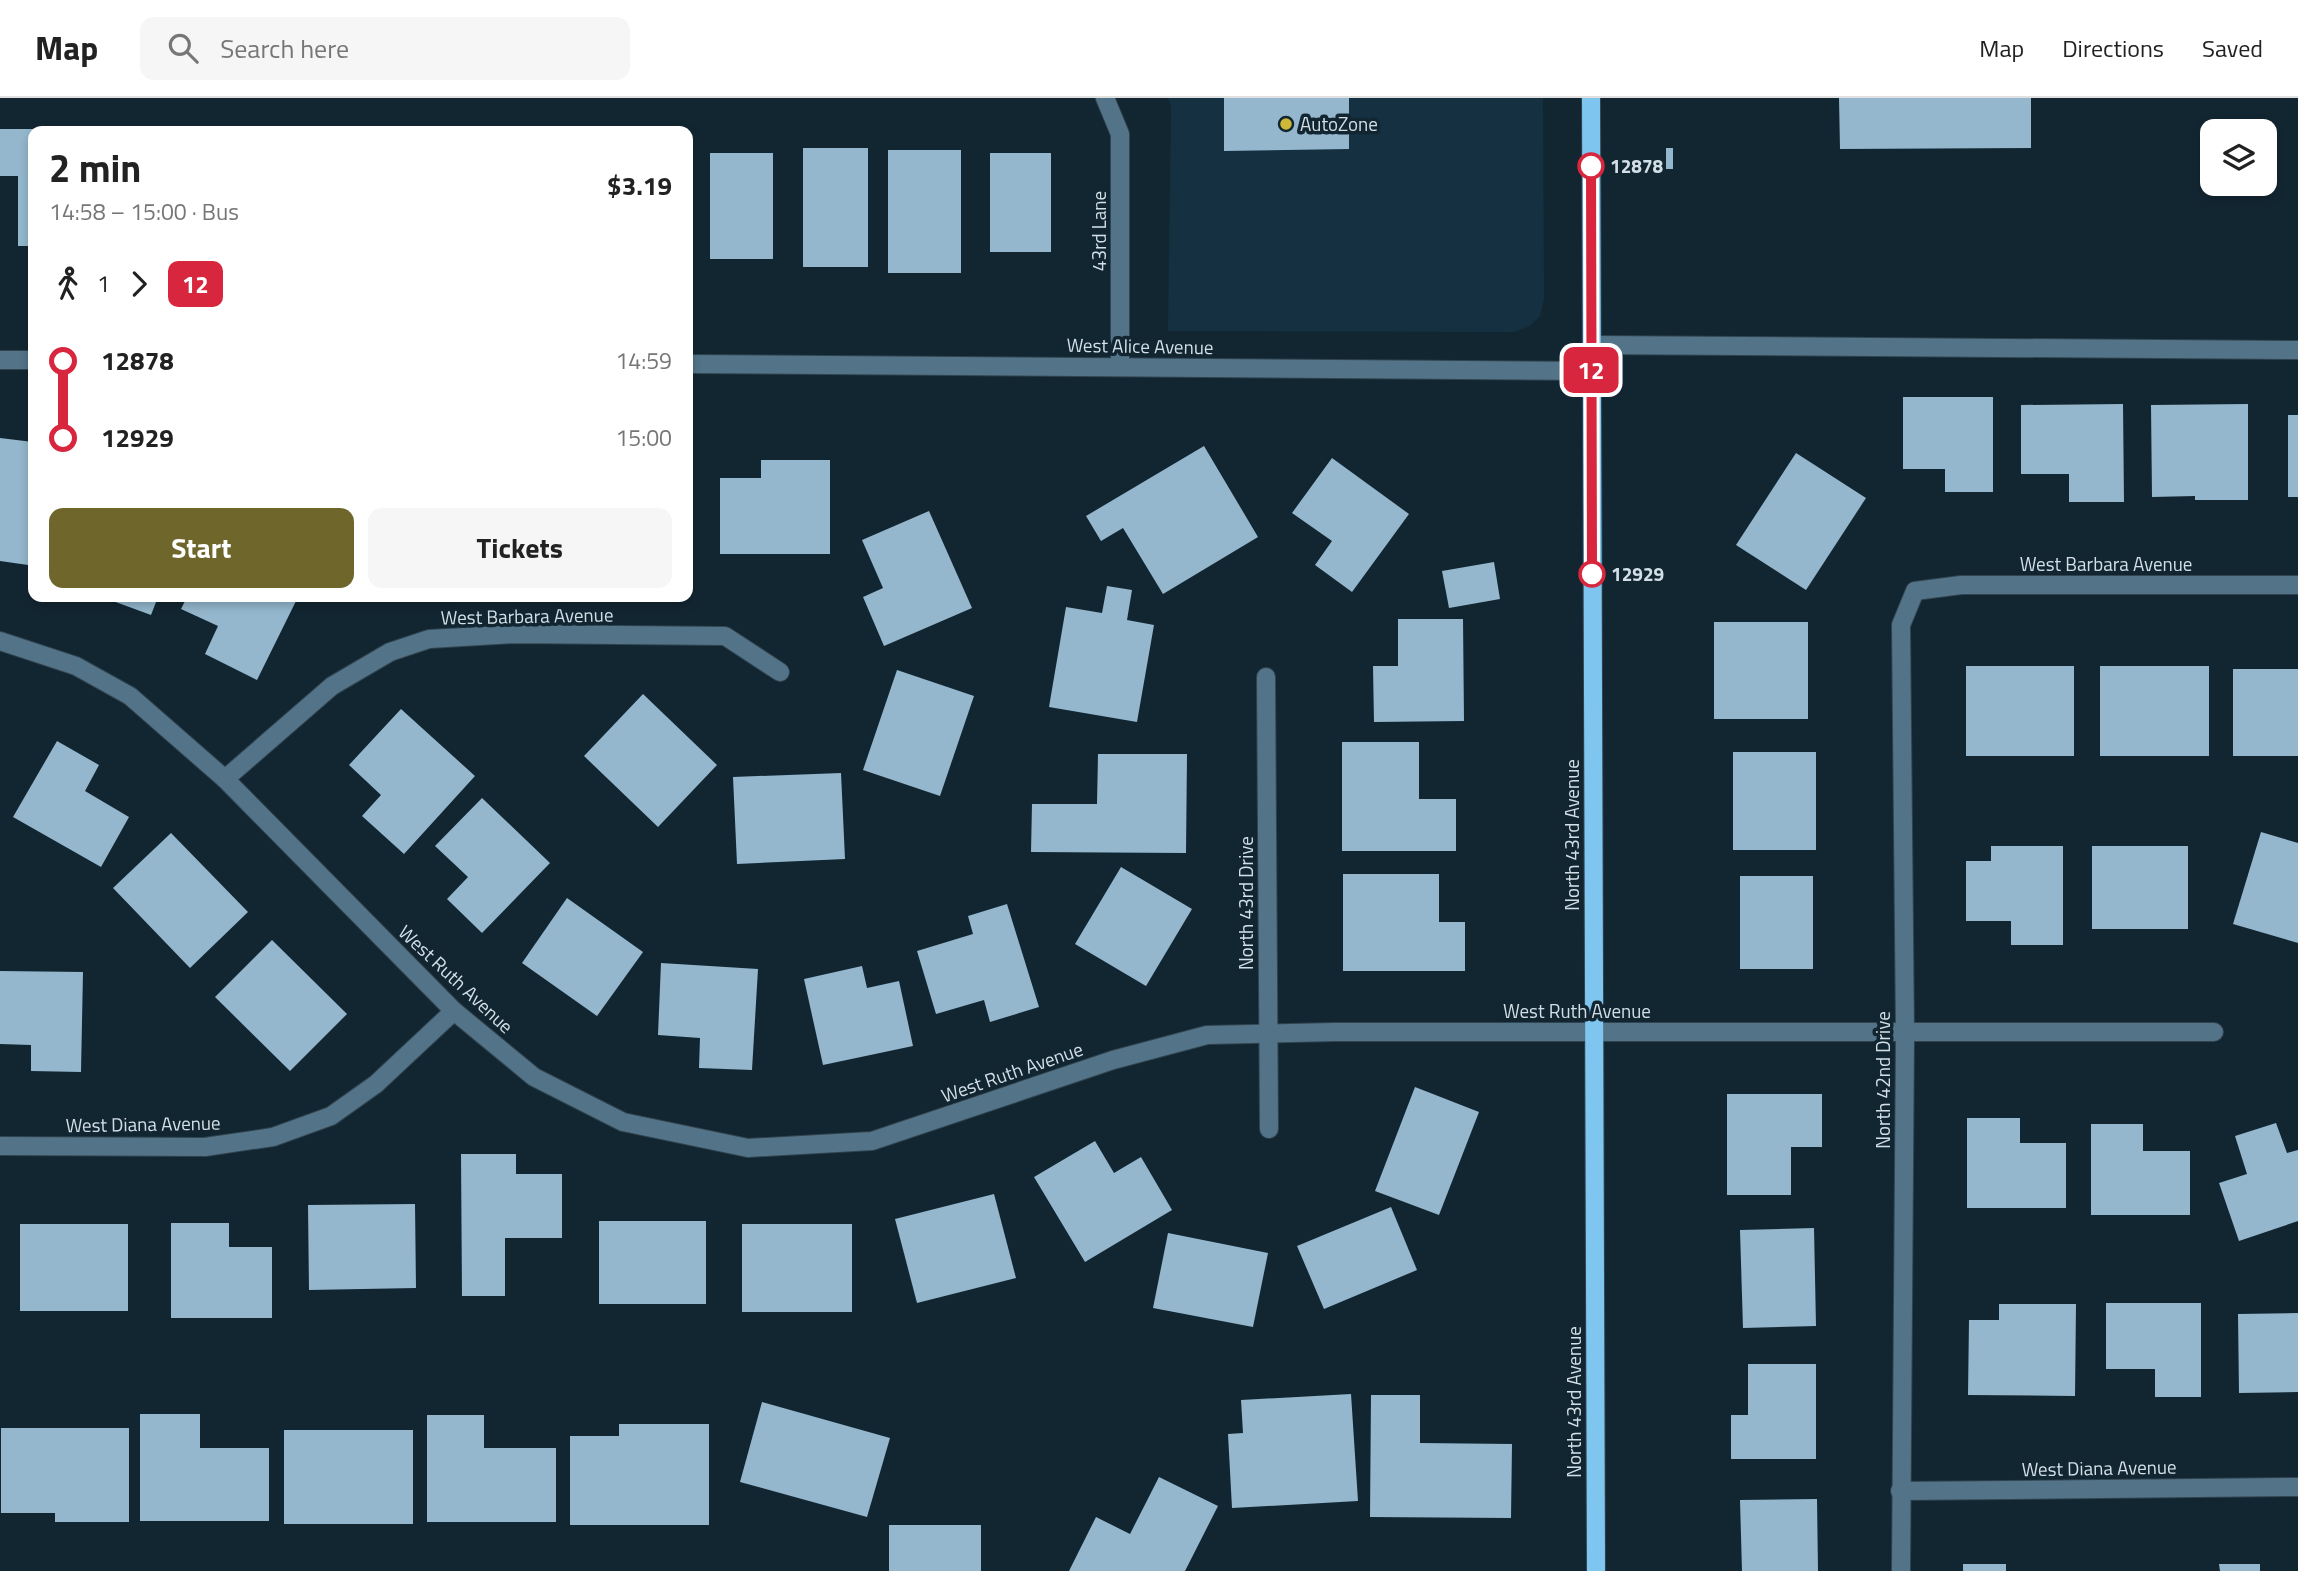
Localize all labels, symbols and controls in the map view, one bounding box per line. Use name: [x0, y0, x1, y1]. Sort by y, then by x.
search box: [140, 17, 630, 80]
text: Map: [35, 23, 98, 73]
icon: search: [164, 29, 202, 67]
text: Search here: [220, 29, 349, 68]
text: Map: [1979, 30, 2024, 66]
text: Directions: [2062, 30, 2164, 66]
text: Saved: [2202, 30, 2263, 66]
place label: AutoZone: [1300, 109, 1378, 138]
marker: AutoZone: [1278, 116, 1294, 132]
map controls: [2200, 119, 2277, 196]
button: layers: [2200, 119, 2277, 196]
text: 2 min: [49, 139, 141, 197]
place label: 12878: [1610, 151, 1664, 180]
marker: 12878: [1578, 153, 1604, 179]
text: $3.19: [607, 166, 672, 205]
street label: 43rd Lane: [1084, 191, 1113, 271]
text: 14:58 – 15:00 · Bus: [49, 194, 239, 229]
icon: walk: [49, 265, 87, 303]
icon: forward: [120, 265, 158, 303]
text: 1: [97, 266, 110, 301]
text: 12: [182, 266, 209, 302]
street label: West Alice Avenue: [1066, 330, 1214, 361]
text: 12878: [101, 341, 174, 380]
text: 14:59: [615, 343, 672, 378]
line badge: 12: [1560, 347, 1622, 393]
text: 12: [1578, 352, 1604, 388]
text: 12929: [101, 418, 174, 457]
text: 15:00: [615, 420, 672, 455]
button: Start: [49, 508, 354, 588]
button: Tickets: [368, 508, 672, 588]
street label: West Barbara Avenue: [2020, 549, 2192, 578]
place label: 12929: [1611, 559, 1664, 588]
marker: 12929: [1579, 561, 1605, 587]
street label: West Barbara Avenue: [440, 599, 614, 632]
street label: North 43rd Avenue: [1557, 759, 1586, 911]
street label: North 43rd Drive: [1231, 836, 1260, 970]
street label: West Ruth Avenue: [392, 918, 520, 1040]
street label: West Ruth Avenue: [1503, 996, 1651, 1025]
street label: North 42nd Drive: [1868, 1011, 1897, 1149]
street label: West Ruth Avenue: [937, 1034, 1087, 1109]
street label: West Diana Avenue: [65, 1108, 221, 1139]
street label: North 43rd Avenue: [1559, 1326, 1588, 1478]
street label: West Diana Avenue: [2021, 1452, 2177, 1483]

